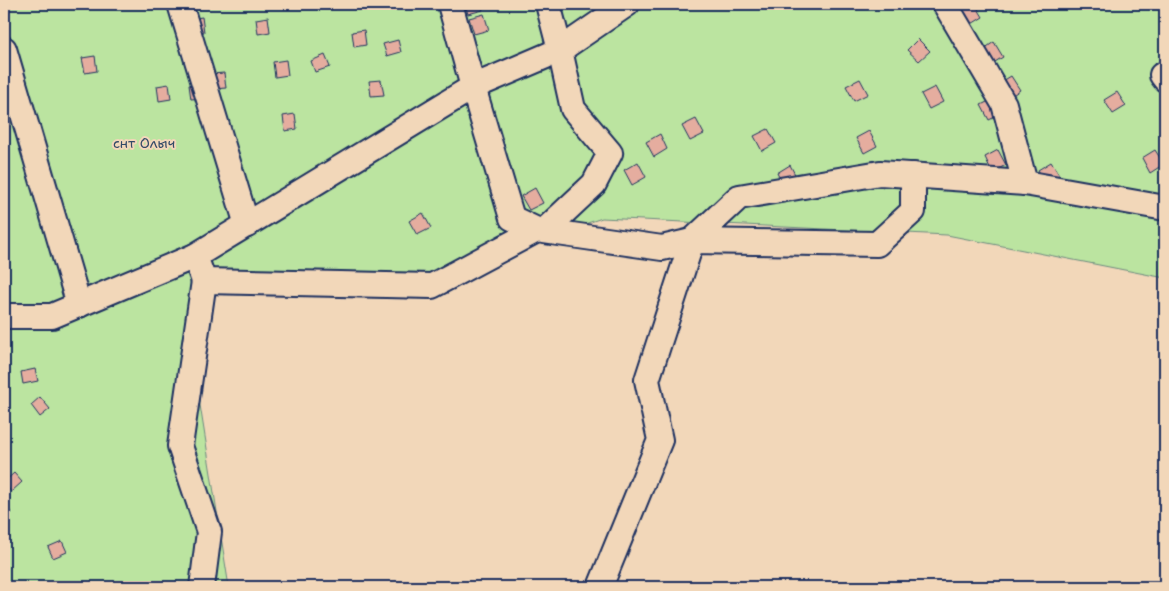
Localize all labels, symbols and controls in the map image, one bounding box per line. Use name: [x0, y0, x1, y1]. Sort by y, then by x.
park label: снт Олыч: [113, 134, 175, 152]

